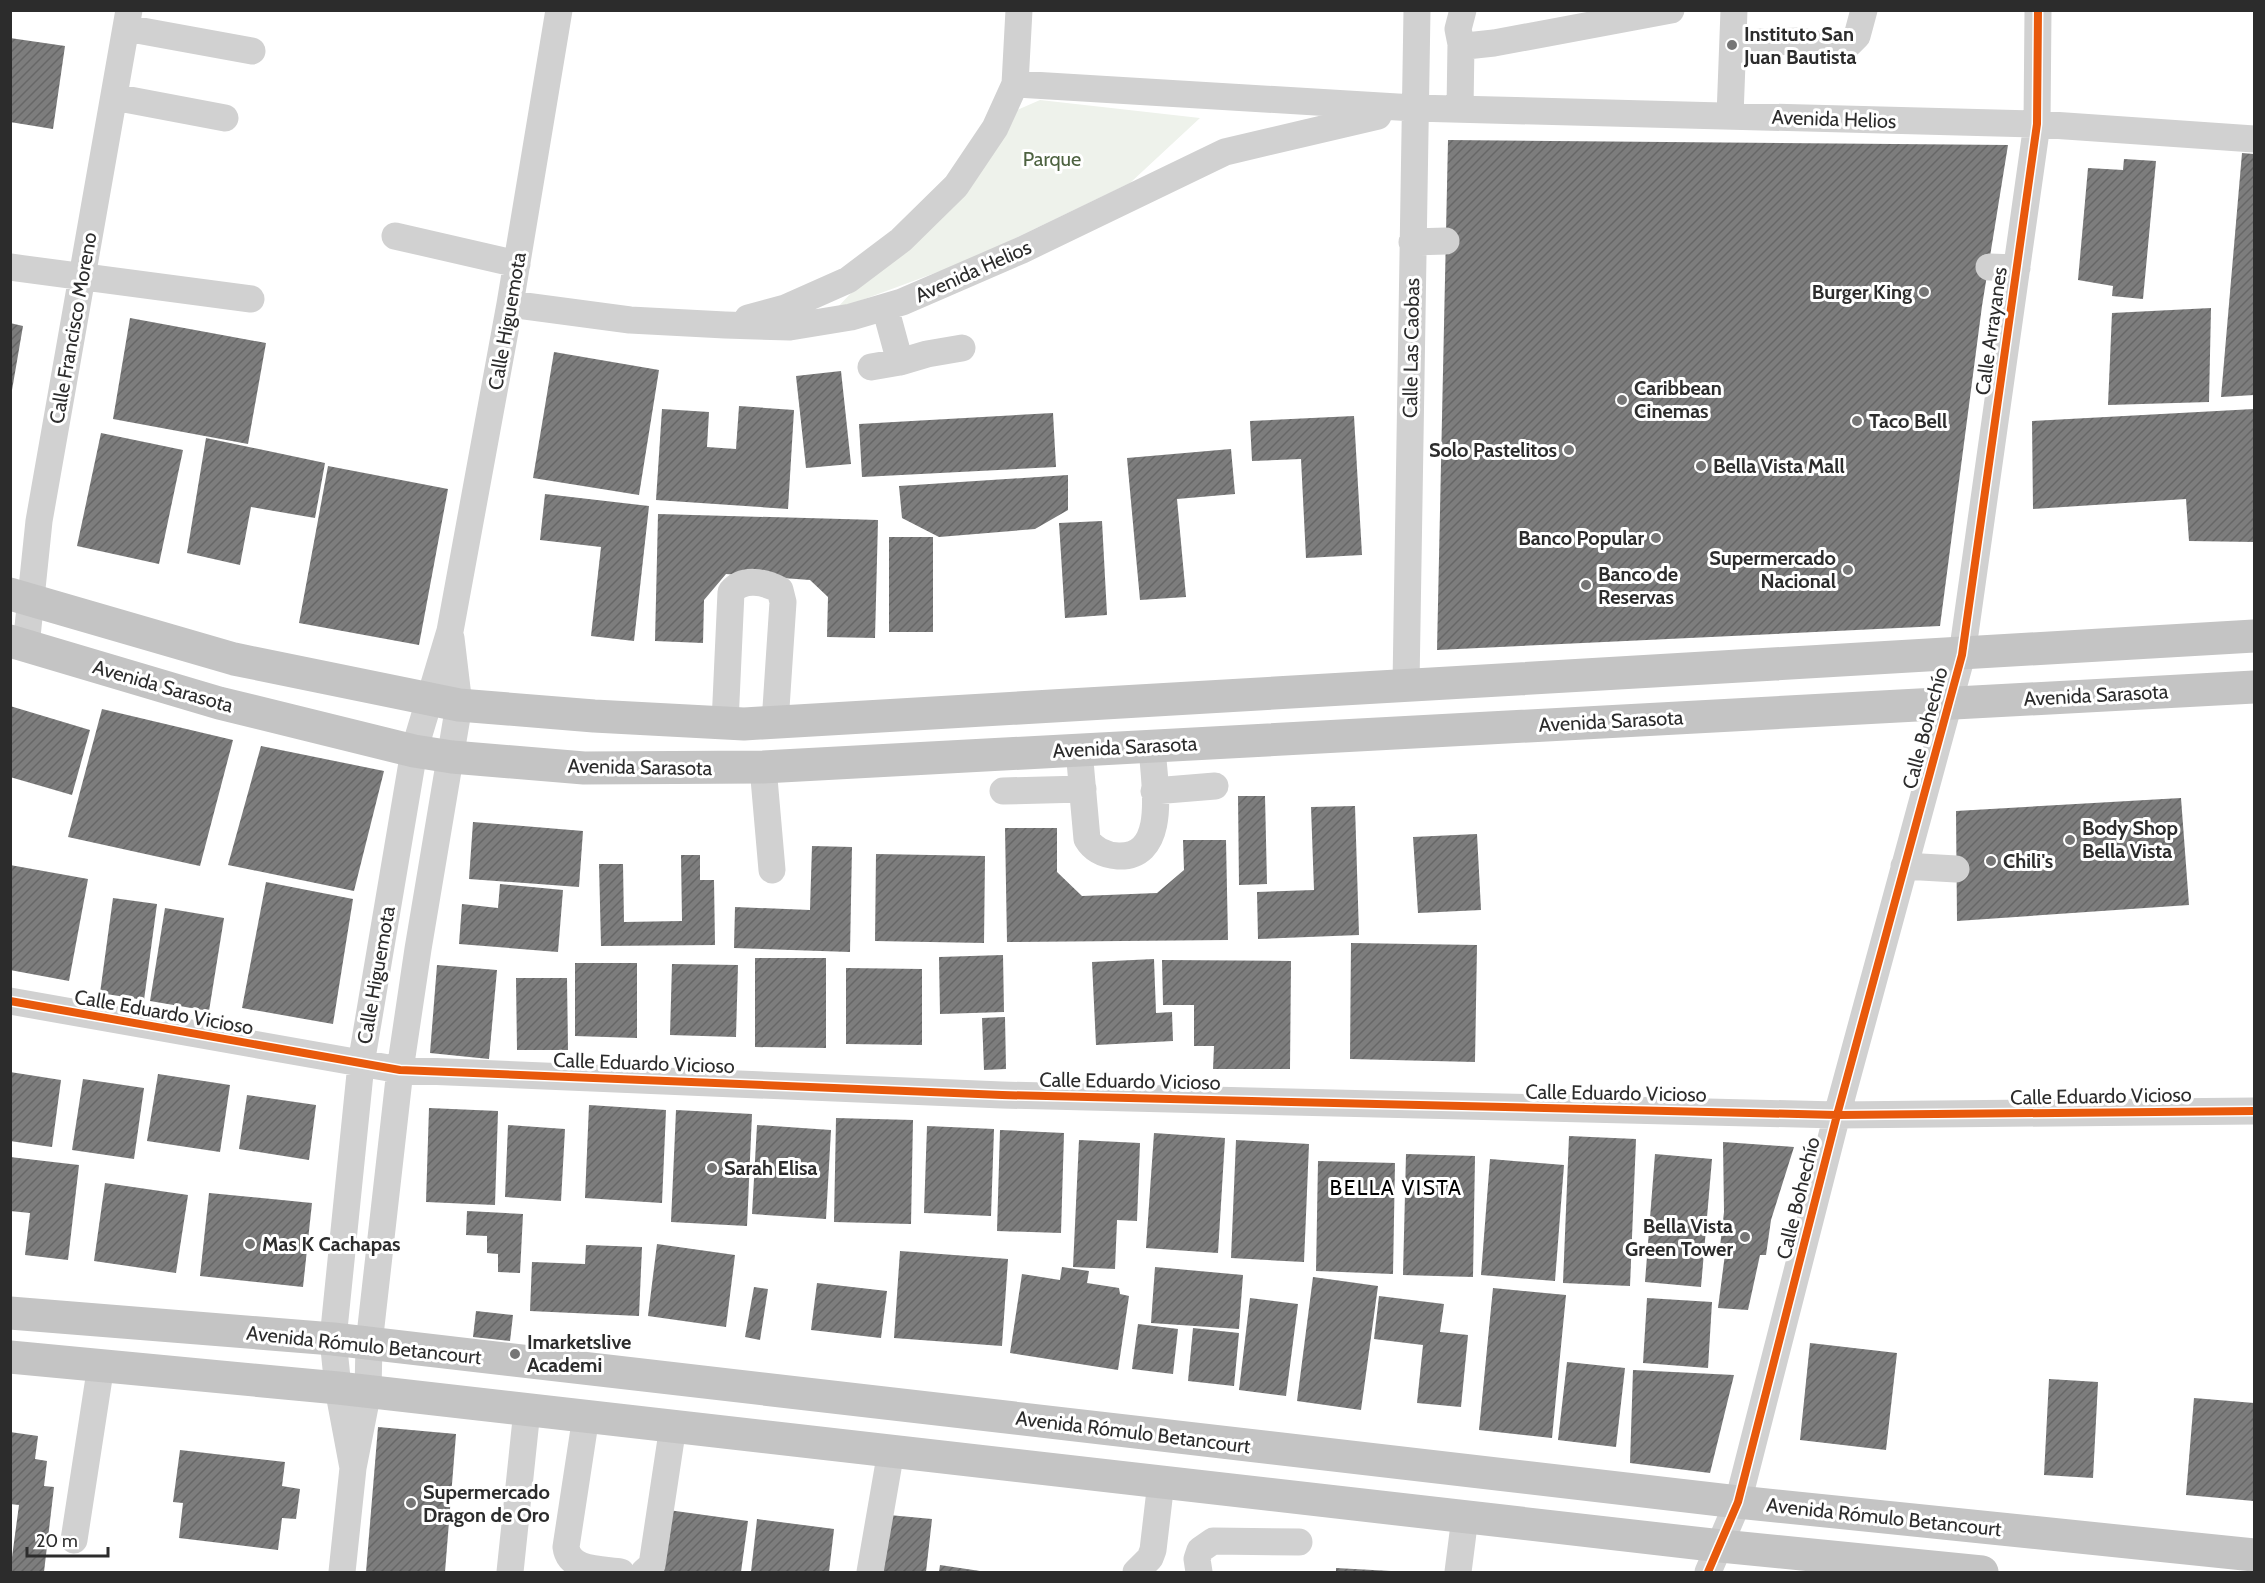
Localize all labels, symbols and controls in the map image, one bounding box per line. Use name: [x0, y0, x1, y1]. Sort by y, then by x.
place label: Instituto San Juan Bautista: [1743, 22, 1856, 69]
marker: Instituto San Juan Bautista: [1725, 38, 1739, 52]
street label: Avenida Helios: [1771, 105, 1897, 133]
park label: Parque: [1023, 147, 1081, 171]
street label: Calle Francisco Moreno: [44, 230, 102, 426]
street label: Avenida Helios: [911, 235, 1035, 307]
street label: Calle Higuemota: [483, 250, 531, 392]
street label: Calle Arrayanes: [1970, 265, 2012, 397]
street label: Calle Las Caobas: [1398, 278, 1424, 418]
place label: Burger King: [1812, 280, 1912, 304]
marker: Burger King: [1917, 285, 1931, 299]
place label: Caribbean Cinemas: [1634, 376, 1722, 423]
marker: Caribbean Cinemas: [1615, 393, 1629, 407]
place label: Taco Bell: [1869, 409, 1947, 433]
marker: Taco Bell: [1850, 414, 1864, 428]
place label: Solo Pastelitos: [1429, 438, 1557, 462]
marker: Solo Pastelitos: [1562, 443, 1576, 457]
place label: Bella Vista Mall: [1713, 454, 1845, 478]
marker: Bella Vista Mall: [1694, 459, 1708, 473]
place label: Banco Popular: [1518, 526, 1644, 550]
marker: Banco Popular: [1649, 531, 1663, 545]
place label: Supermercado Nacional: [1709, 546, 1836, 593]
place label: Banco de Reservas: [1598, 562, 1678, 609]
marker: Supermercado Nacional: [1841, 563, 1855, 577]
marker: Banco de Reservas: [1579, 578, 1593, 592]
street label: Avenida Sarasota: [90, 655, 236, 718]
street label: Calle Bohechío: [1897, 664, 1953, 792]
street label: Avenida Sarasota: [2023, 679, 2169, 711]
street label: Avenida Sarasota: [1538, 705, 1684, 737]
street label: Avenida Sarasota: [1052, 731, 1198, 763]
street label: Avenida Sarasota: [567, 754, 713, 780]
place label: Body Shop Bella Vista: [2082, 816, 2178, 863]
marker: Body Shop Bella Vista: [2063, 833, 2077, 847]
place label: Chili's: [2003, 849, 2053, 873]
marker: Chili's: [1984, 854, 1998, 868]
street label: Calle Higuemota: [352, 904, 400, 1046]
street label: Calle Eduardo Vicioso: [73, 984, 255, 1040]
street label: Calle Eduardo Vicioso: [553, 1048, 735, 1078]
street label: Calle Eduardo Vicioso: [1039, 1067, 1221, 1095]
street label: Calle Eduardo Vicioso: [1525, 1079, 1707, 1107]
street label: Calle Eduardo Vicioso: [2010, 1082, 2192, 1110]
street label: Calle Bohechío: [1771, 1134, 1825, 1262]
place label: Sarah Elisa: [724, 1156, 817, 1180]
marker: Sarah Elisa: [705, 1161, 719, 1175]
district label: BELLA VISTA: [1330, 1175, 1462, 1200]
place label: Bella Vista Green Tower: [1625, 1214, 1733, 1261]
marker: Bella Vista Green Tower: [1738, 1230, 1752, 1244]
place label: Mas K Cachapas: [262, 1232, 401, 1256]
marker: Mas K Cachapas: [243, 1237, 257, 1251]
street label: Avenida Rómulo Betancourt: [245, 1321, 483, 1369]
place label: Imarketslive Academi: [527, 1330, 631, 1377]
marker: Imarketslive Academi: [508, 1347, 522, 1361]
street label: Avenida Rómulo Betancourt: [1014, 1406, 1252, 1458]
place label: Supermercado Dragon de Oro: [423, 1480, 550, 1527]
street label: Avenida Rómulo Betancourt: [1765, 1493, 2003, 1541]
marker: Supermercado Dragon de Oro: [404, 1496, 418, 1510]
scale bar: [27, 1520, 108, 1558]
text: 20 m: [36, 1530, 78, 1552]

